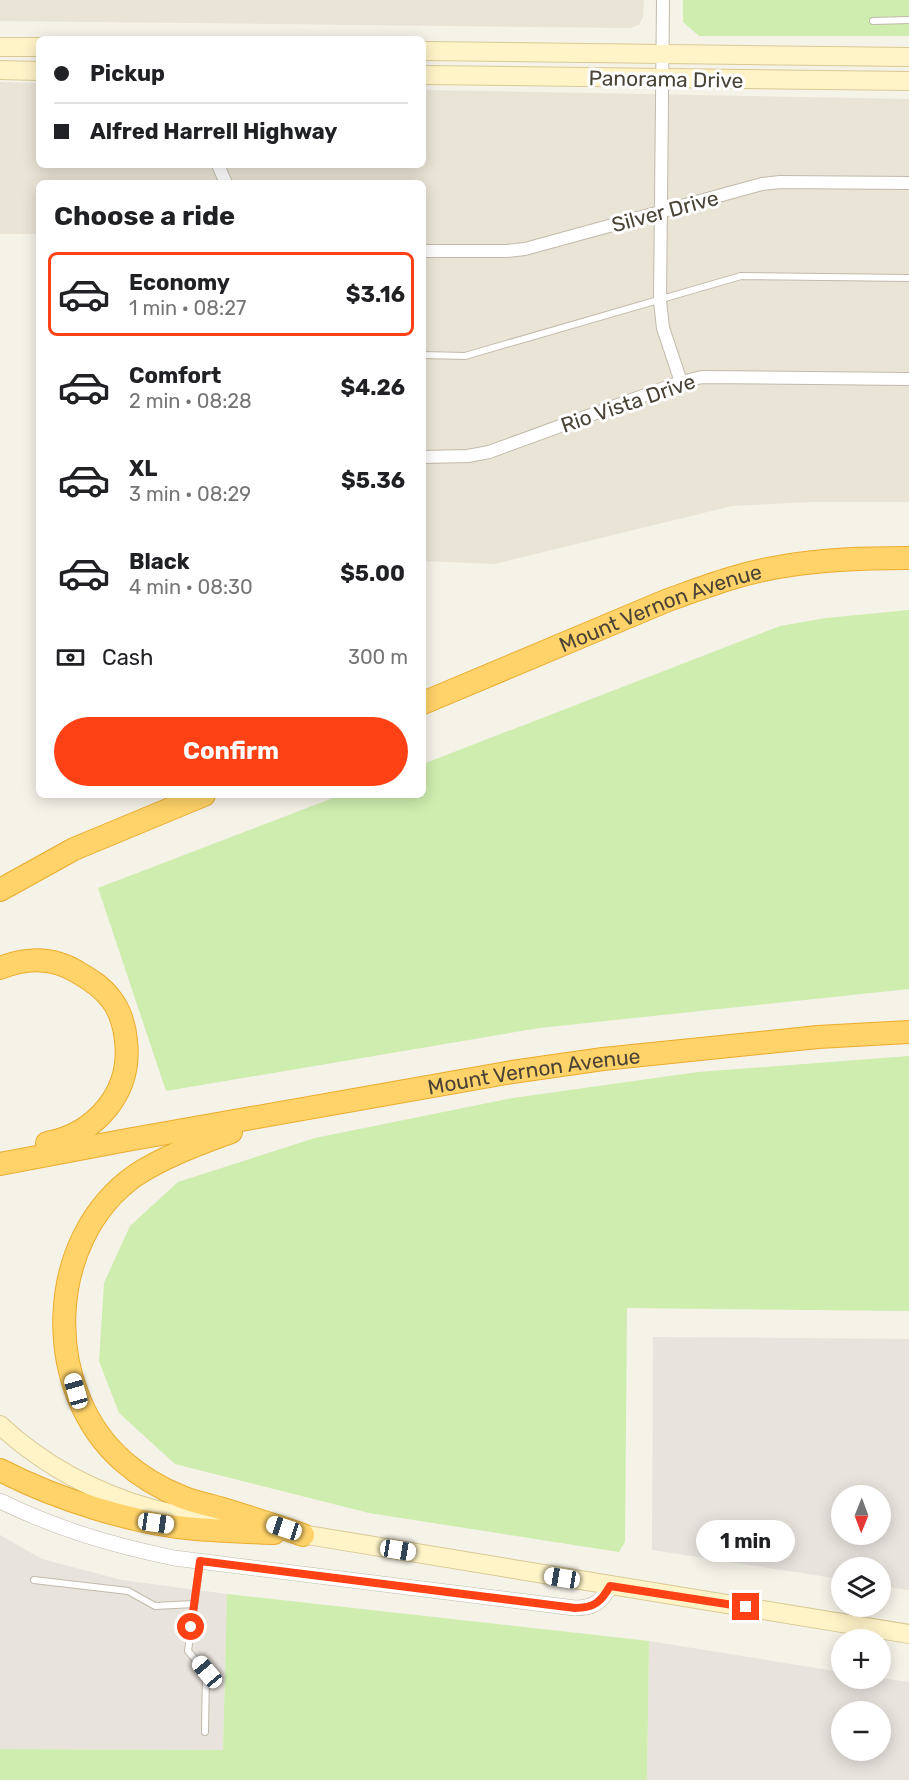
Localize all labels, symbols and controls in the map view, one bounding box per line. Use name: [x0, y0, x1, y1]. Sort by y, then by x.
text: Pickup: [90, 60, 165, 87]
street label: Panorama Drive: [588, 65, 744, 93]
text: Alfred Harrell Highway: [90, 118, 337, 145]
street label: Silver Drive: [609, 185, 721, 237]
text: Choose a ride: [54, 200, 235, 232]
icon: car: [57, 267, 111, 321]
text: Economy: [129, 269, 230, 296]
text: $3.16: [346, 281, 405, 308]
text: 1 min · 08:27: [129, 296, 246, 320]
icon: car: [57, 360, 111, 414]
text: Comfort: [129, 362, 221, 389]
street label: Rio Vista Drive: [558, 368, 698, 438]
text: $4.26: [341, 374, 405, 401]
text: 2 min · 08:28: [129, 389, 252, 413]
icon: car: [57, 453, 111, 507]
text: XL: [129, 455, 157, 482]
text: $5.36: [341, 467, 405, 494]
text: 3 min · 08:29: [129, 482, 251, 506]
icon: car: [57, 546, 111, 600]
text: Black: [129, 548, 190, 575]
street label: Mount Vernon Avenue: [555, 558, 764, 657]
text: $5.00: [340, 560, 405, 587]
text: 4 min · 08:30: [129, 575, 253, 599]
icon: cash: [54, 641, 87, 674]
text: Cash: [102, 644, 153, 671]
text: 300 m: [348, 645, 408, 669]
button: Confirm: [54, 717, 408, 786]
street label: Mount Vernon Avenue: [425, 1043, 641, 1099]
car: [62, 1371, 90, 1411]
north arrow: [831, 1485, 891, 1545]
map controls: [831, 1485, 891, 1761]
car: [137, 1512, 175, 1534]
car: [264, 1514, 304, 1542]
callout: 1 min: [696, 1520, 795, 1562]
text: 1 min: [720, 1529, 771, 1553]
car: [379, 1538, 417, 1562]
button: layers: [831, 1557, 891, 1617]
car: [543, 1566, 581, 1590]
route end: [732, 1593, 759, 1620]
route start: [177, 1613, 204, 1640]
button: +: [831, 1629, 891, 1689]
car: [189, 1652, 225, 1692]
button: −: [831, 1701, 891, 1761]

